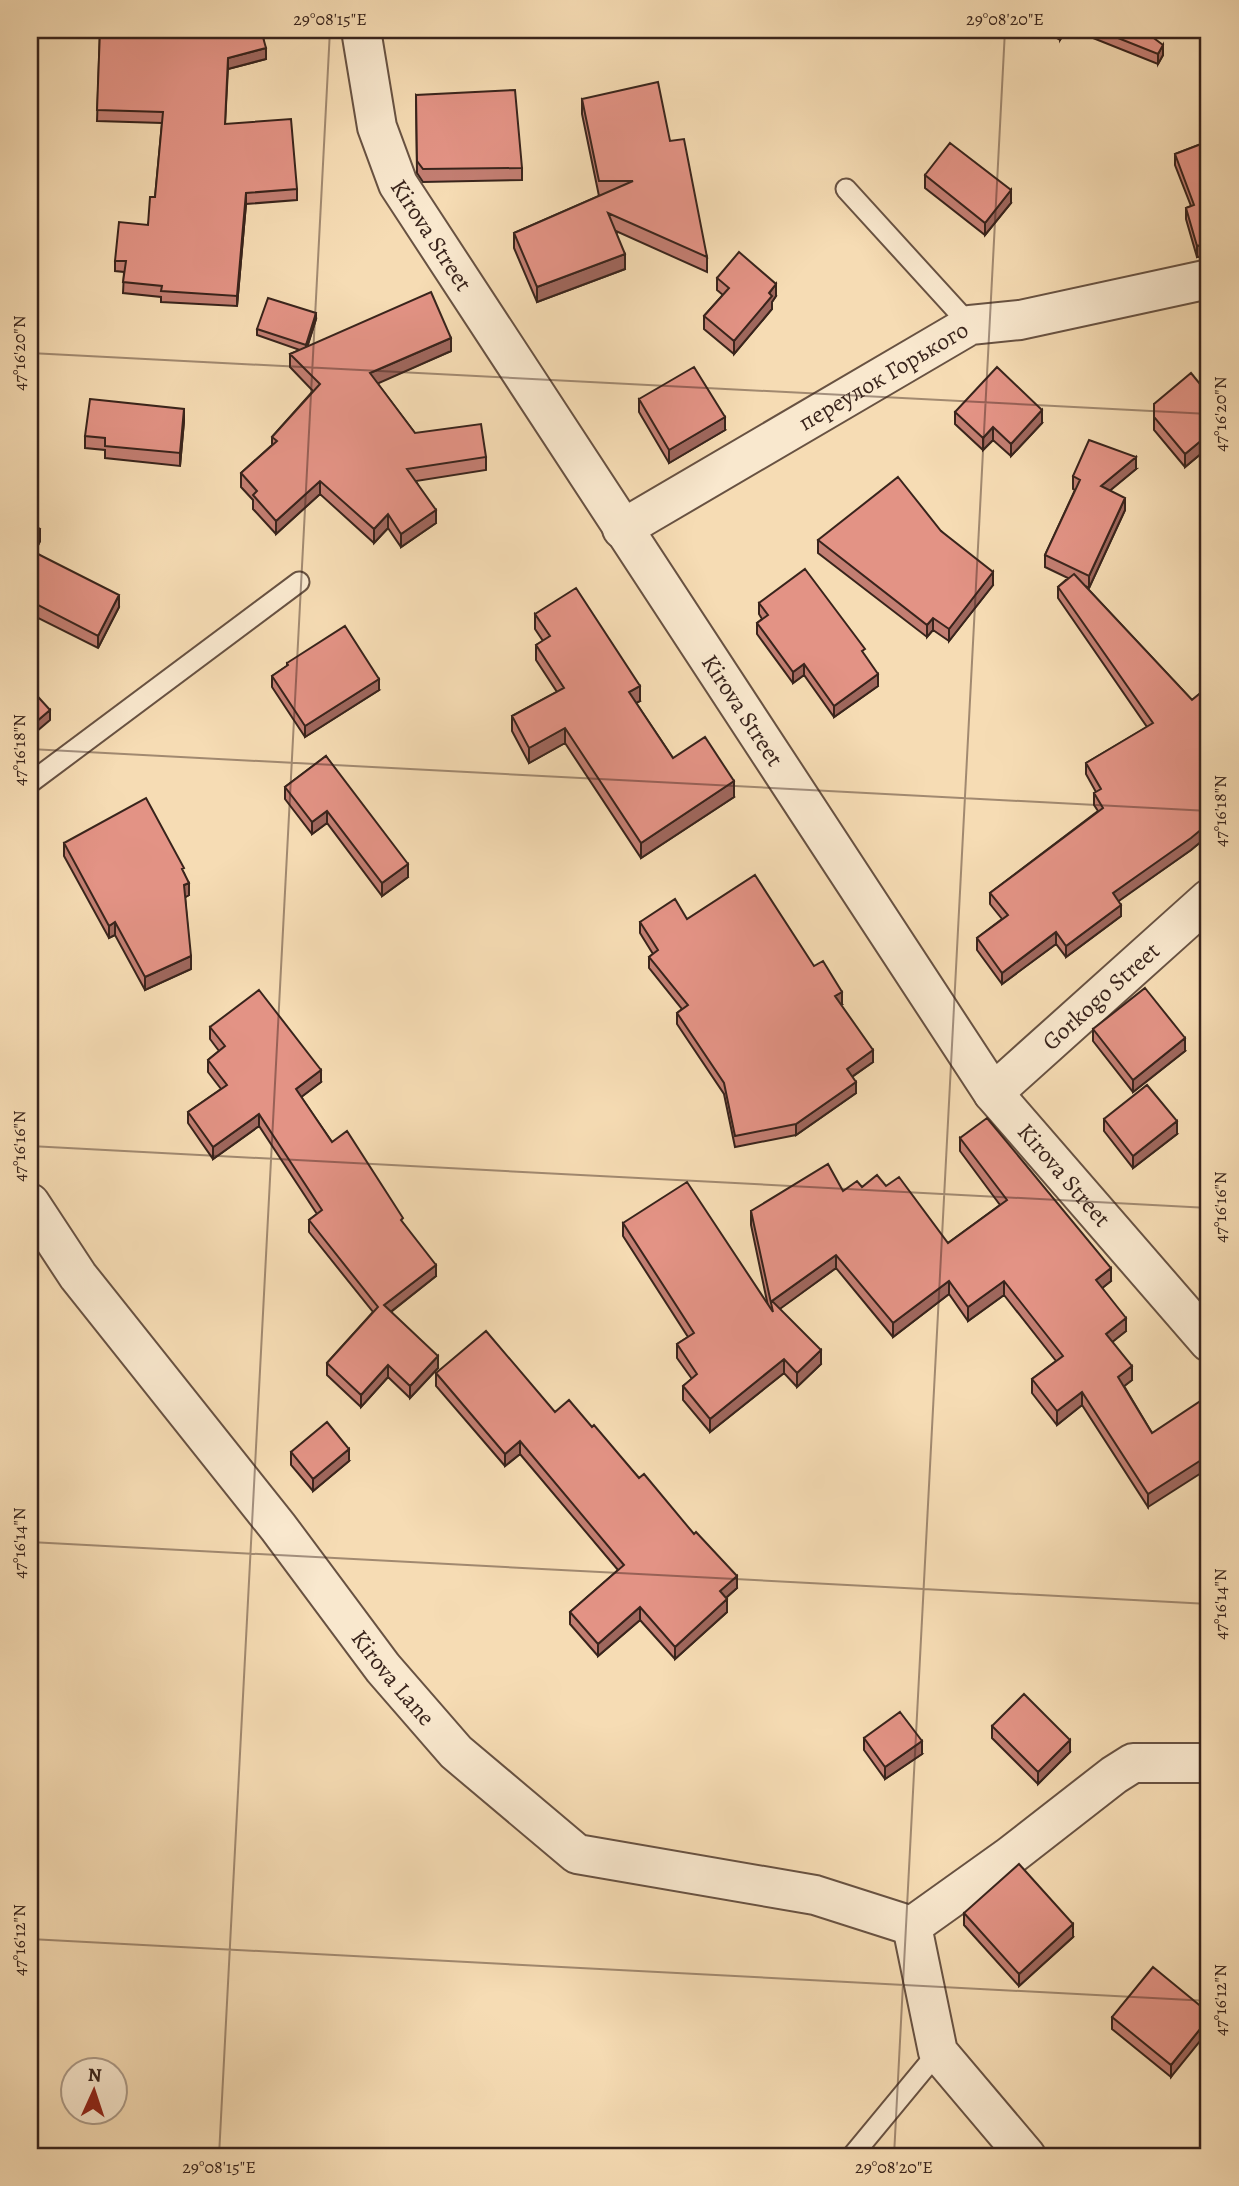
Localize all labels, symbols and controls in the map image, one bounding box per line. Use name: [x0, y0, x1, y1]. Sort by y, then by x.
text: 29°08'15"E: [293, 7, 367, 31]
text: 29°08'20"E: [966, 7, 1044, 31]
street label: Kirova Street: [383, 173, 480, 297]
street label: переулок Горького: [792, 313, 974, 438]
text: 47°16'20"N: [7, 315, 31, 391]
text: 47°16'20"N: [1208, 376, 1232, 452]
street label: Kirova Street: [694, 648, 791, 772]
text: 47°16'18"N: [7, 714, 31, 786]
text: 47°16'18"N: [1208, 775, 1232, 847]
street label: Gorkogo Street: [1035, 935, 1167, 1057]
text: 47°16'16"N: [7, 1110, 31, 1182]
street label: Kirova Street: [1010, 1116, 1118, 1234]
text: 47°16'16"N: [1208, 1171, 1232, 1243]
text: 47°16'14"N: [7, 1507, 31, 1579]
text: 47°16'14"N: [1208, 1568, 1232, 1640]
street label: Kirova Lane: [344, 1623, 442, 1733]
text: 47°16'12"N: [7, 1904, 31, 1976]
text: 47°16'12"N: [1208, 1964, 1232, 2036]
north arrow: [60, 2056, 130, 2126]
text: N: [87, 2062, 103, 2088]
text: 29°08'15"E: [182, 2155, 256, 2179]
text: 29°08'20"E: [855, 2155, 933, 2179]

